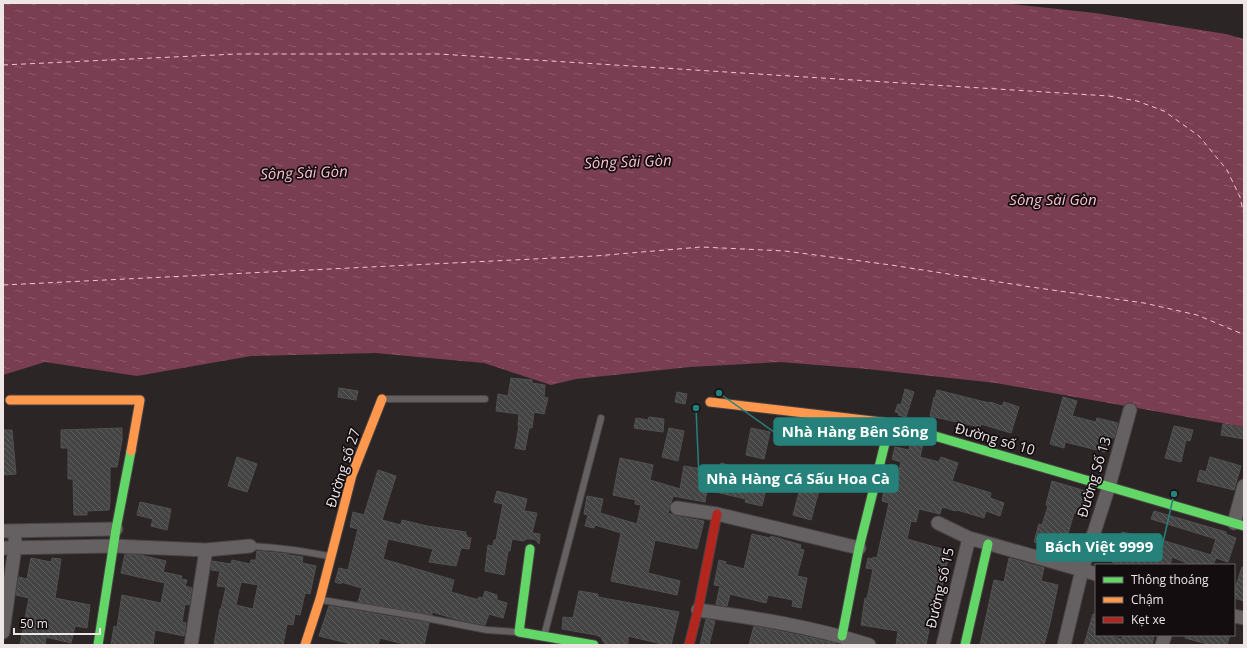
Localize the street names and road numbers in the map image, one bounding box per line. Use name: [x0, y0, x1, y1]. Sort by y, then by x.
street label: Đường số 10: [953, 418, 1037, 459]
street label: Đường số 27: [321, 426, 364, 510]
street label: Đường Số 13: [1072, 434, 1115, 520]
street label: Đường số 15: [921, 546, 958, 630]

